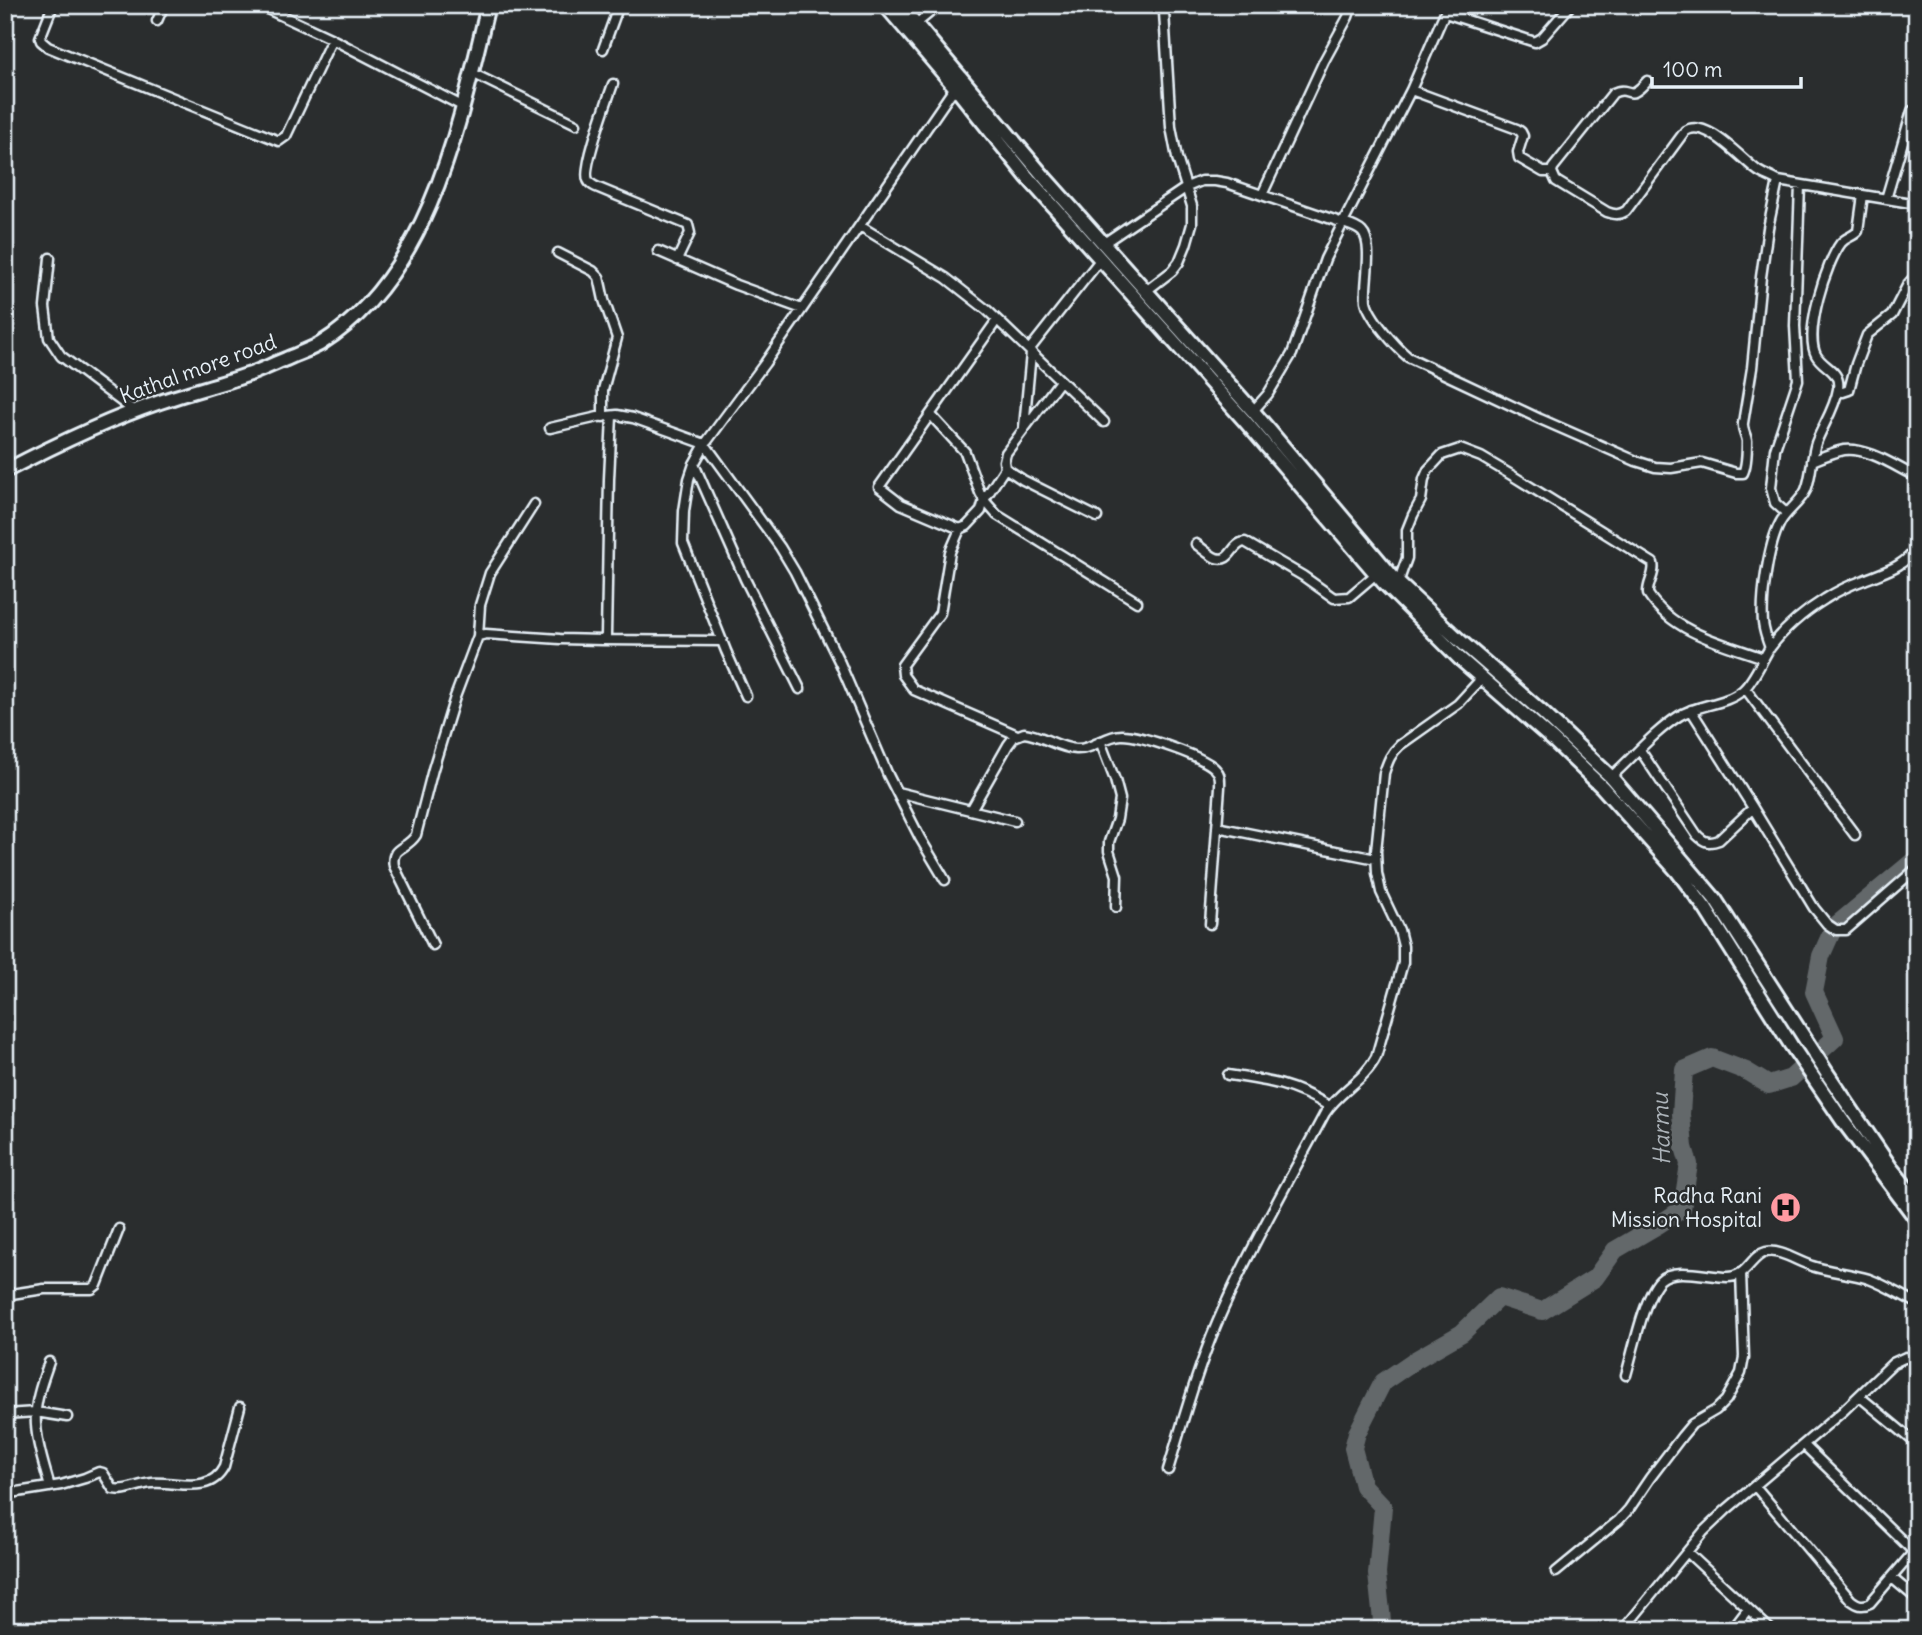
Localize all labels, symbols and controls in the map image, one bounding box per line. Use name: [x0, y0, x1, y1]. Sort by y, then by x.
scale bar: [1652, 46, 1801, 90]
text: 100 m: [1663, 56, 1722, 83]
street label: Kathal more road: [116, 328, 280, 409]
water label: Harmu: [1645, 1091, 1676, 1166]
place label: Radha Rani Mission Hospital: [1611, 1182, 1762, 1233]
hospital icon: Radha Rani Mission Hospital: [1768, 1191, 1802, 1225]

